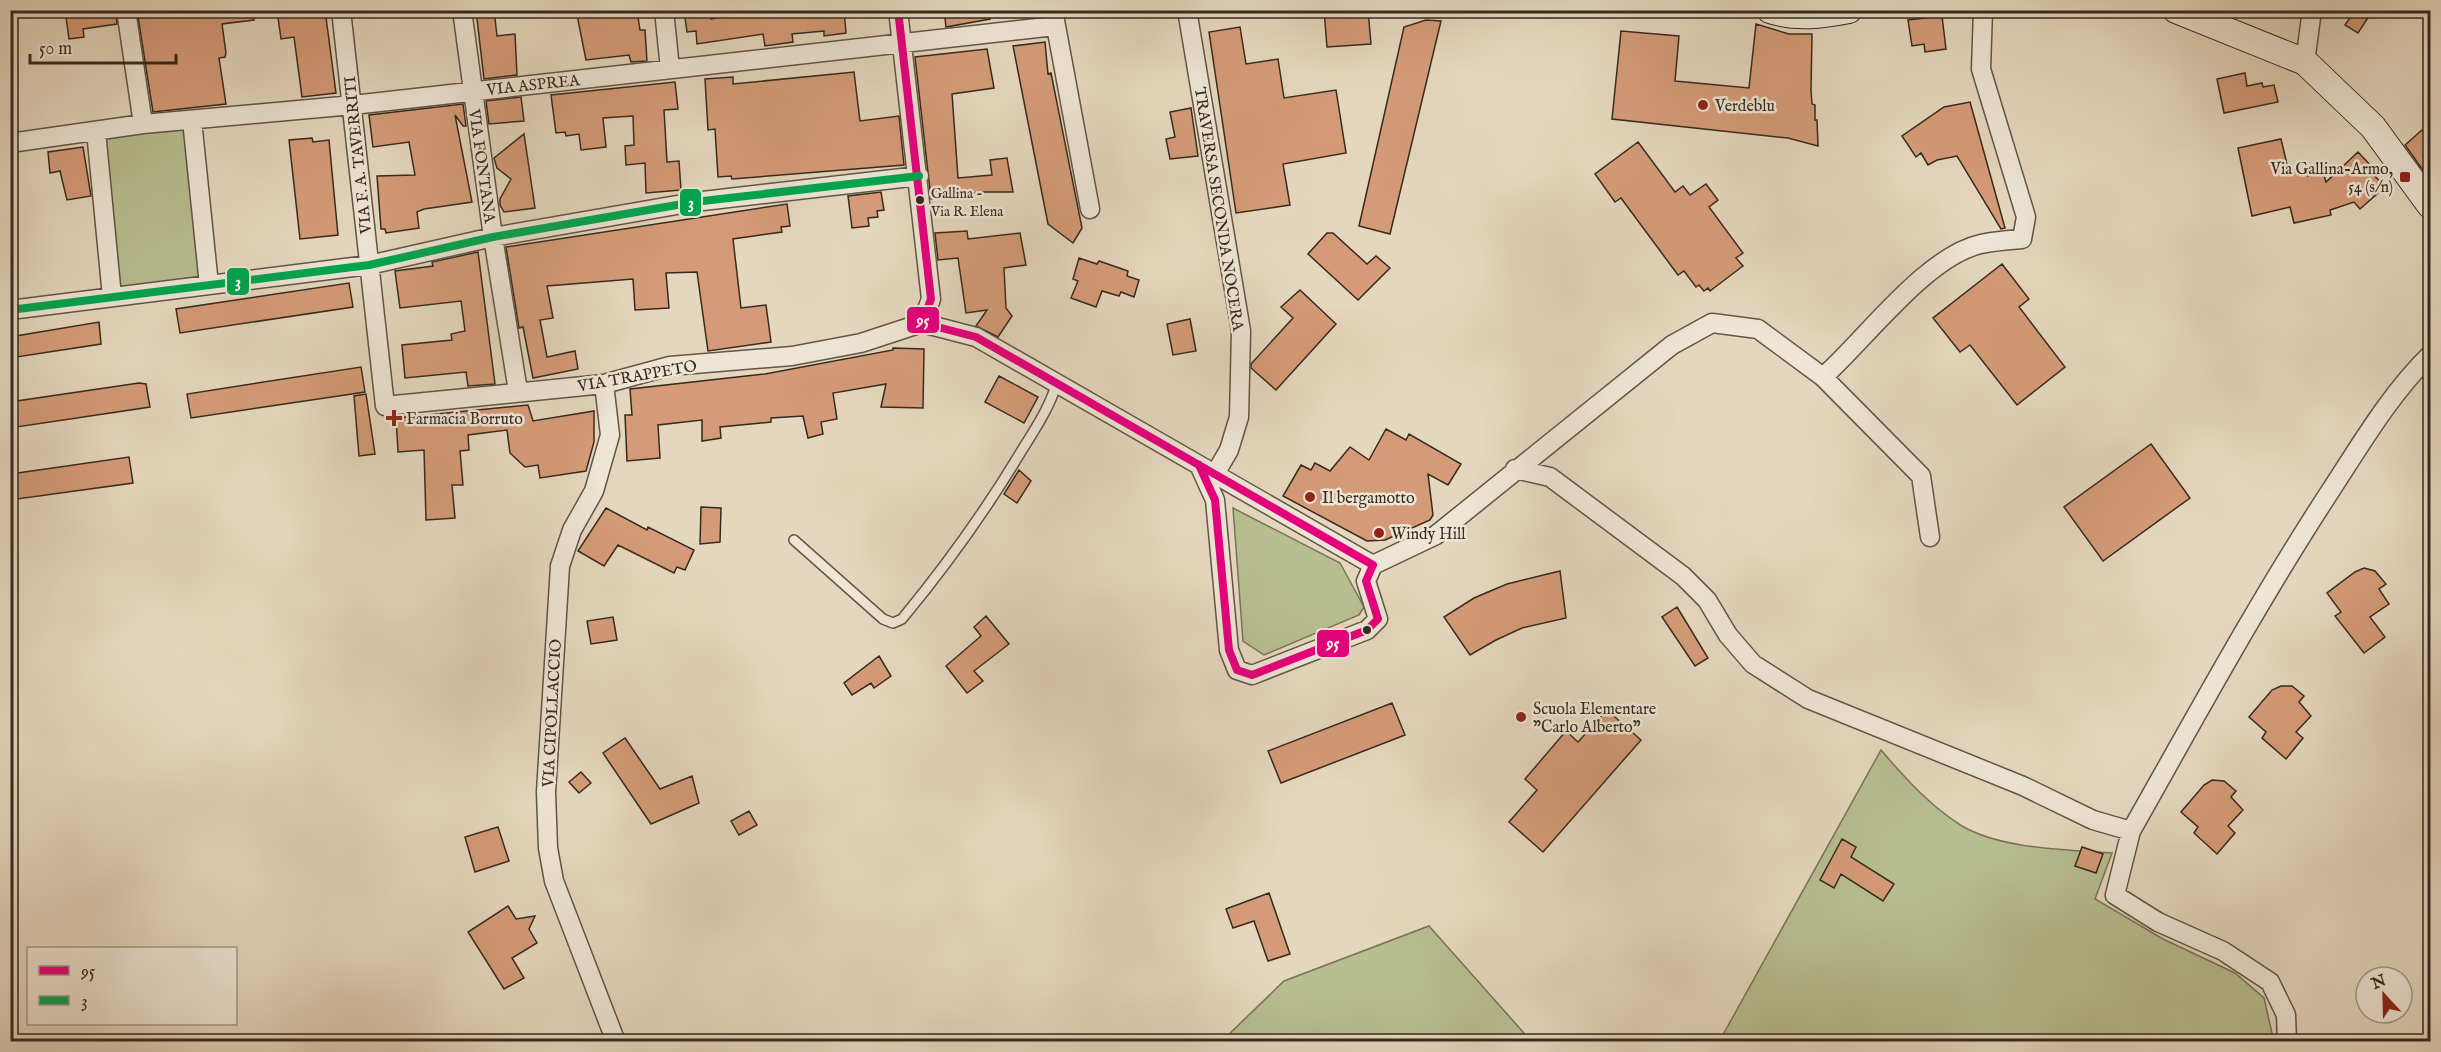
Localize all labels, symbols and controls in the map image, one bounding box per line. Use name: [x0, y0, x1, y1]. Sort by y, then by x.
scale bar: [30, 27, 176, 65]
text: 50 m: [39, 38, 72, 61]
street label: VIA ASPREA: [484, 71, 582, 101]
street label: VIA F. A. TAVERRITI: [341, 75, 377, 236]
street label: TRAVERSA SECONDA NOCERA: [1189, 86, 1247, 334]
place label: Verdeblu: [1714, 97, 1775, 117]
marker: Verdeblu: [1696, 98, 1710, 112]
street label: VIA FONTANA: [463, 107, 499, 226]
place label: Via Gallina-Armo, 54 (s/n): [2269, 160, 2393, 198]
marker: Via Gallina-Armo, 54 (s/n): [2398, 170, 2412, 184]
place label: Gallina - Via R. Elena: [930, 185, 1004, 221]
line badge: 3: [679, 188, 702, 217]
text: 3: [688, 194, 694, 214]
marker: Gallina - Via R. Elena: [914, 194, 926, 206]
line badge: 3: [226, 267, 250, 296]
text: 3: [235, 273, 241, 293]
line badge: 95: [906, 306, 940, 334]
text: 95: [916, 312, 930, 332]
street label: VIA TRAPPETO: [575, 357, 699, 397]
place label: Farmacia Borruto: [406, 410, 523, 430]
marker: Farmacia Borruto: [387, 411, 401, 425]
place label: Il bergamotto: [1322, 489, 1415, 509]
marker: Il bergamotto: [1303, 490, 1317, 504]
place label: Windy Hill: [1391, 525, 1466, 545]
marker: Windy Hill: [1372, 526, 1386, 540]
unlabelled marker: [1361, 624, 1373, 636]
line badge: 95: [1316, 629, 1350, 658]
text: 95: [1326, 635, 1340, 655]
street label: VIA CIPOLLACCIO: [539, 638, 567, 789]
place label: Scuola Elementare "Carlo Alberto": [1533, 700, 1656, 738]
marker: Scuola Elementare "Carlo Alberto": [1514, 710, 1528, 724]
legend: [27, 947, 237, 1025]
text: 95: [80, 961, 96, 984]
north arrow: [2354, 965, 2414, 1025]
text: N: [2368, 971, 2389, 995]
text: 3: [81, 991, 88, 1014]

